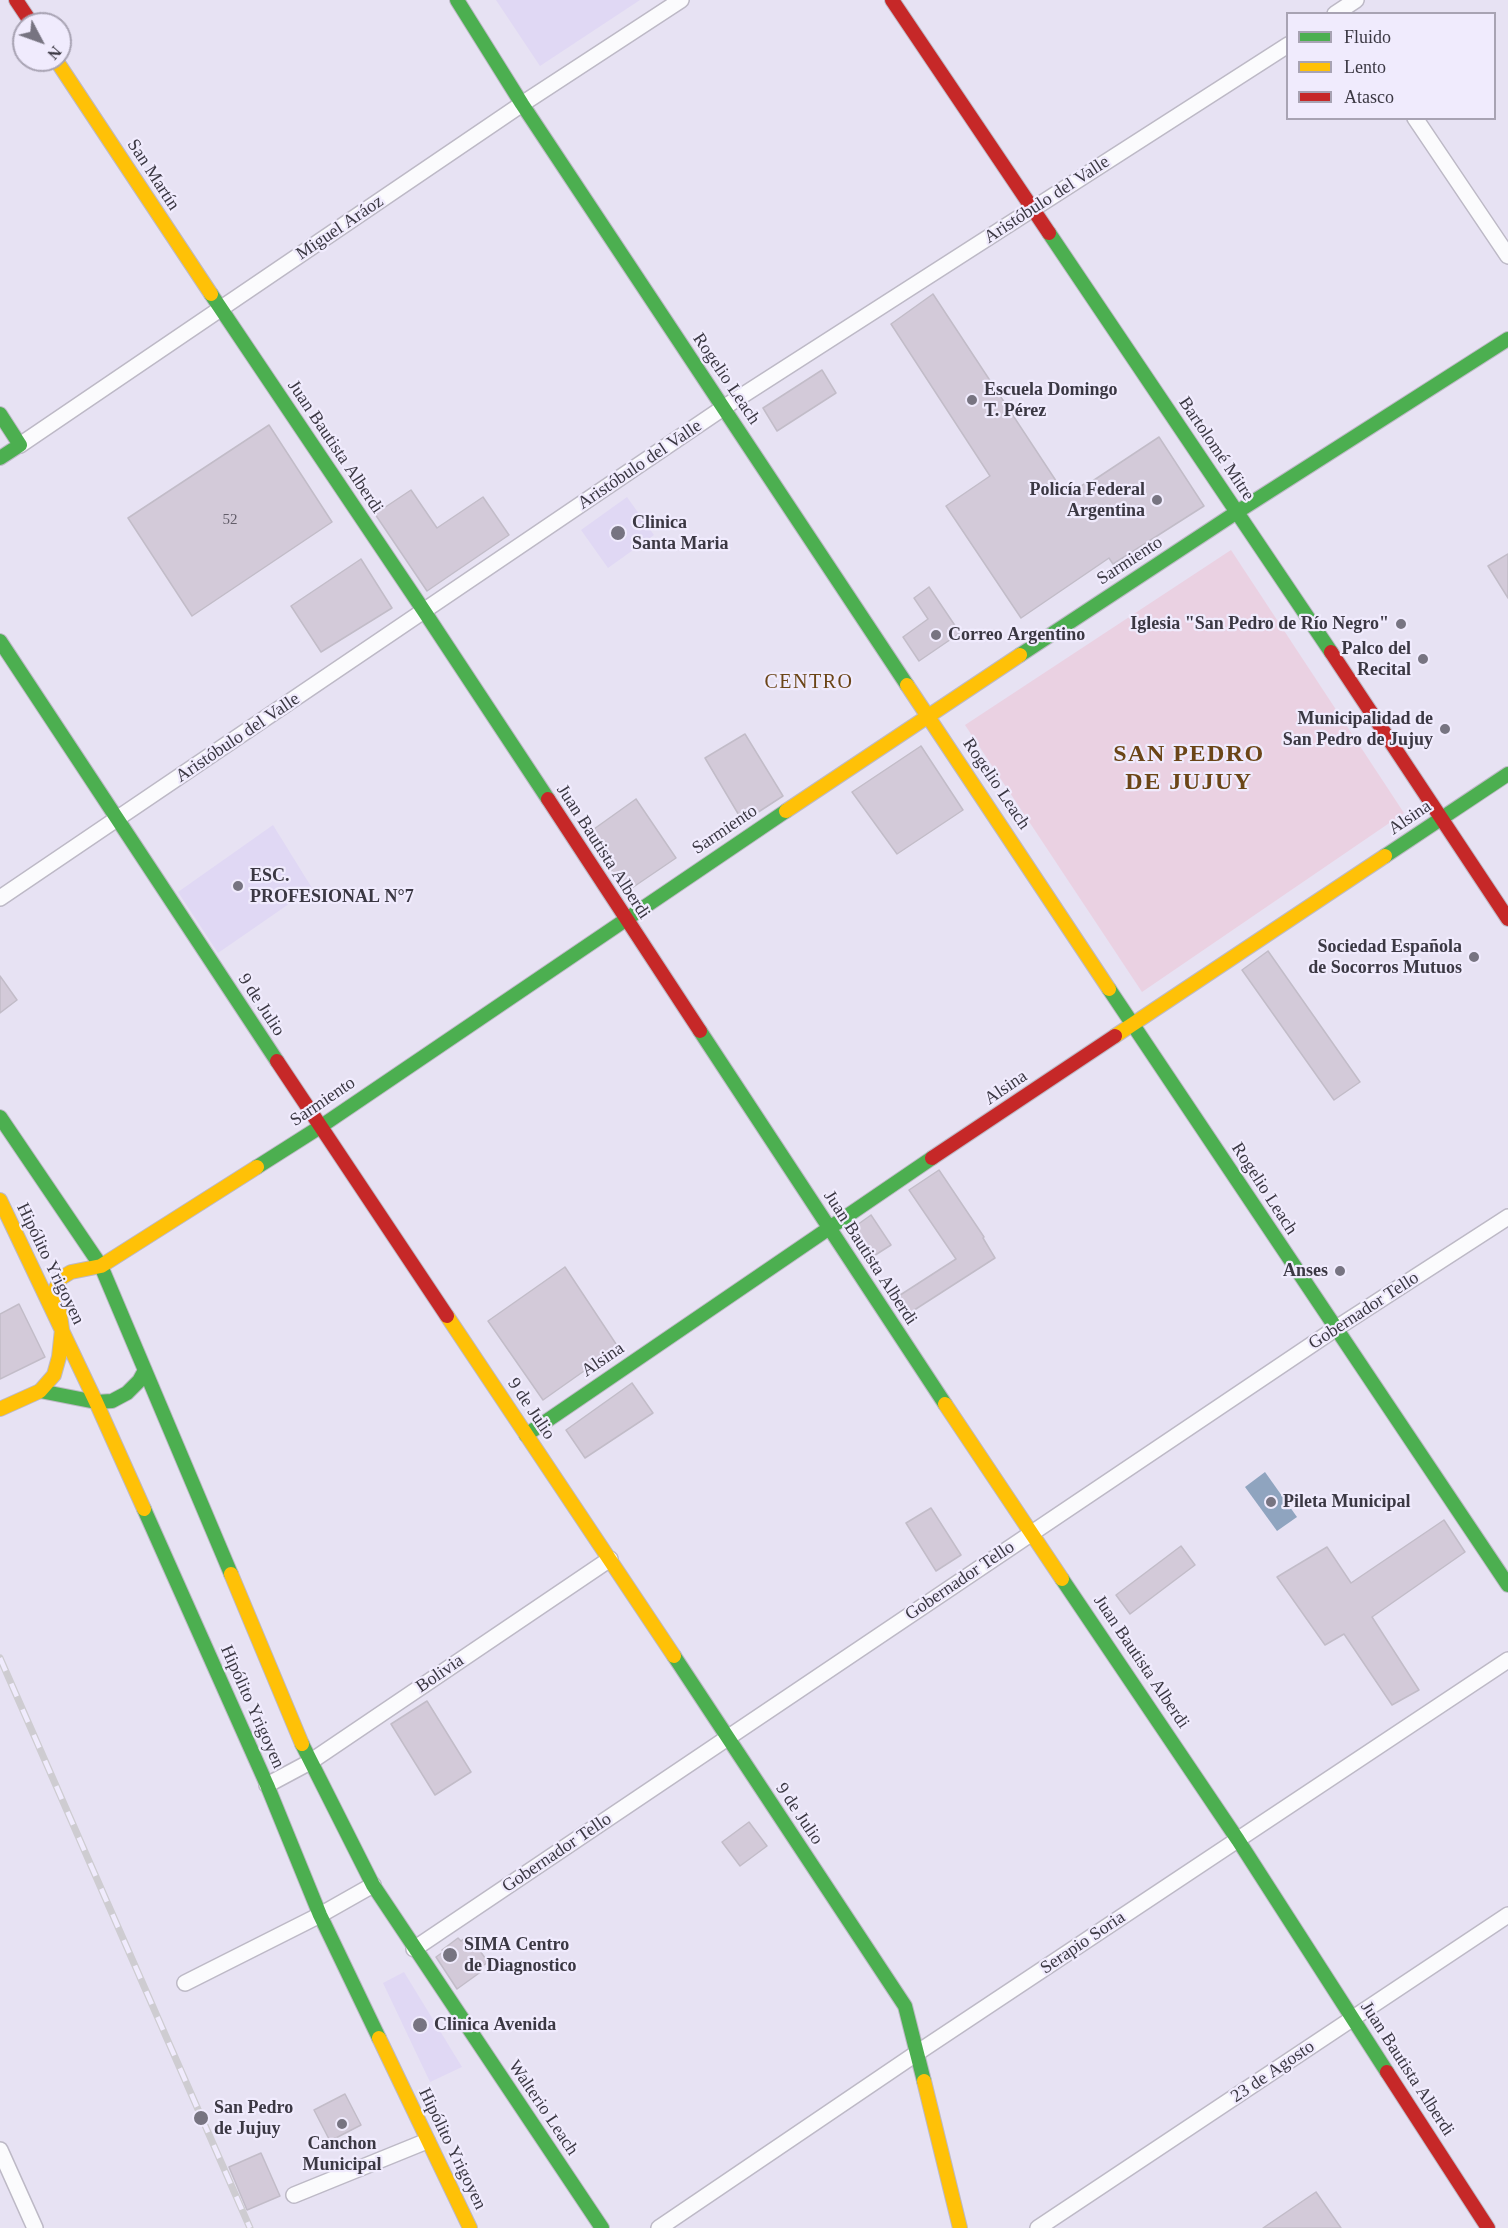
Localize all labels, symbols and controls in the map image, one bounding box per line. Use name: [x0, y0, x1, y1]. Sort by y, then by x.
north arrow: [12, 12, 72, 72]
legend: [1286, 12, 1496, 120]
text: Fluido: [1344, 27, 1391, 47]
text: N: [44, 43, 65, 63]
text: Lento: [1344, 57, 1386, 77]
text: Atasco: [1344, 87, 1394, 107]
street label: San Martín: [122, 135, 184, 215]
street label: Aristóbulo del Valle: [980, 151, 1114, 249]
street label: Miguel Aráoz: [292, 191, 388, 265]
street label: Rogelio Leach: [688, 329, 764, 429]
street label: Juan Bautista Alberdi: [282, 376, 388, 518]
place label: Escuela Domingo T. Pérez: [984, 379, 1118, 422]
marker: Escuela Domingo T. Pérez: [965, 393, 979, 407]
street label: Bartolomé Mitre: [1173, 393, 1259, 505]
street label: Aristóbulo del Valle: [574, 416, 706, 514]
place label: Policía Federal Argentina: [1030, 479, 1145, 522]
marker: Policía Federal Argentina: [1150, 493, 1164, 507]
house number: 52: [222, 511, 238, 529]
place label: Clinica Santa Maria: [632, 512, 728, 554]
marker: Clinica Santa Maria: [609, 524, 627, 542]
street label: Sarmiento: [1093, 532, 1167, 590]
place label: Iglesia "San Pedro de Río Negro": [1130, 613, 1389, 635]
marker: Iglesia "San Pedro de Río Negro": [1394, 617, 1408, 631]
place label: Correo Argentino: [948, 624, 1085, 646]
marker: Correo Argentino: [929, 628, 943, 642]
place label: Palco del Recital: [1342, 638, 1411, 680]
marker: Palco del Recital: [1416, 652, 1430, 666]
district label: CENTRO: [764, 671, 854, 695]
street label: Aristóbulo del Valle: [172, 689, 304, 787]
place label: Municipalidad de San Pedro de Jujuy: [1283, 708, 1433, 750]
marker: Municipalidad de San Pedro de Jujuy: [1438, 722, 1452, 736]
street label: Rogelio Leach: [958, 734, 1034, 834]
district label: SAN PEDRO DE JUJUY: [1113, 741, 1265, 797]
street label: Juan Bautista Alberdi: [551, 781, 655, 923]
street label: Alsina: [1384, 796, 1436, 840]
street label: Sarmiento: [688, 800, 762, 860]
place label: ESC. PROFESIONAL N°7: [250, 865, 414, 908]
marker: ESC. PROFESIONAL N°7: [231, 879, 245, 893]
place label: Sociedad Española de Socorros Mutuos: [1308, 936, 1462, 978]
marker: Sociedad Española de Socorros Mutuos: [1467, 950, 1481, 964]
street label: 9 de Julio: [233, 970, 289, 1040]
street label: Alsina: [980, 1066, 1032, 1110]
street label: Sarmiento: [286, 1072, 360, 1132]
street label: Rogelio Leach: [1226, 1139, 1302, 1239]
street label: Juan Bautista Alberdi: [818, 1187, 922, 1329]
street label: Hipólito Yrigoyen: [11, 1200, 89, 1328]
place label: Anses: [1283, 1260, 1328, 1282]
marker: Anses: [1333, 1264, 1347, 1278]
street label: Gobernador Tello: [1305, 1267, 1423, 1355]
street label: Alsina: [577, 1338, 629, 1382]
street label: 9 de Julio: [502, 1374, 560, 1444]
place label: Pileta Municipal: [1283, 1491, 1410, 1513]
marker: Pileta Municipal: [1264, 1495, 1278, 1509]
street label: Gobernador Tello: [901, 1536, 1019, 1626]
street label: Juan Bautista Alberdi: [1088, 1591, 1194, 1733]
street label: Hipólito Yrigoyen: [215, 1642, 289, 1772]
street label: Bolivia: [412, 1650, 468, 1698]
street label: 9 de Julio: [770, 1779, 828, 1849]
street label: Gobernador Tello: [498, 1808, 616, 1898]
street label: Serapio Soria: [1037, 1907, 1129, 1979]
place label: SIMA Centro de Diagnostico: [464, 1934, 576, 1976]
marker: SIMA Centro de Diagnostico: [441, 1946, 459, 1964]
street label: Juan Bautista Alberdi: [1355, 1998, 1459, 2140]
place label: Clinica Avenida: [434, 2014, 556, 2036]
marker: Clinica Avenida: [411, 2016, 429, 2034]
street label: 23 de Agosto: [1227, 2036, 1319, 2108]
street label: Walterio Leach: [503, 2056, 583, 2160]
street label: Hipólito Yrigoyen: [413, 2085, 491, 2213]
place label: San Pedro de Jujuy: [214, 2097, 293, 2140]
marker: San Pedro de Jujuy: [192, 2109, 210, 2127]
marker: Canchon Municipal: [335, 2117, 349, 2131]
place label: Canchon Municipal: [302, 2133, 382, 2176]

